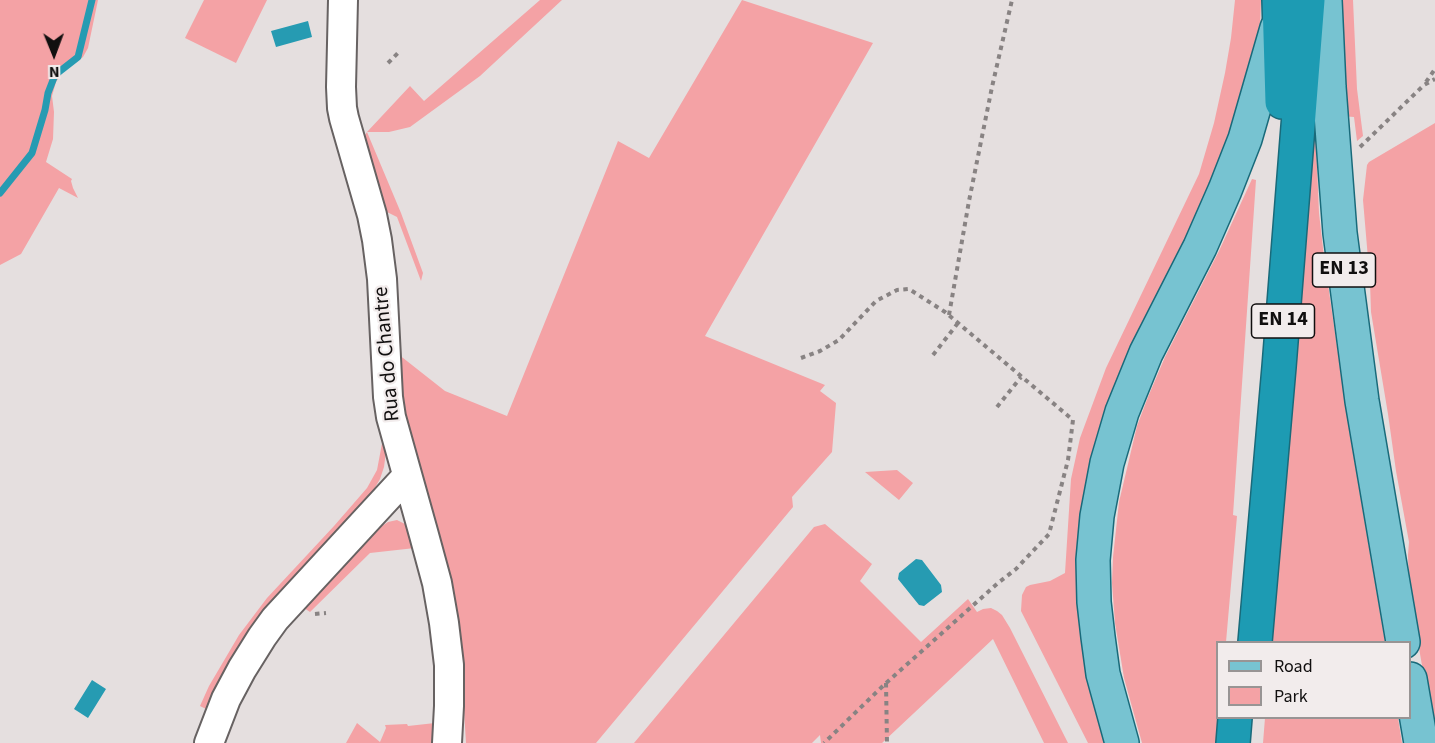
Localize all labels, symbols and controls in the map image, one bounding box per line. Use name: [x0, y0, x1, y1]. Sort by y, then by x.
north arrow: [24, 24, 84, 84]
text: N: [49, 61, 60, 83]
road number: EN 13: [1312, 253, 1376, 287]
street label: Rua do Chantre: [370, 285, 406, 423]
road number: EN 14: [1252, 304, 1314, 338]
legend: [1216, 641, 1411, 719]
text: Road: [1274, 654, 1313, 679]
text: Park: [1274, 684, 1308, 709]

